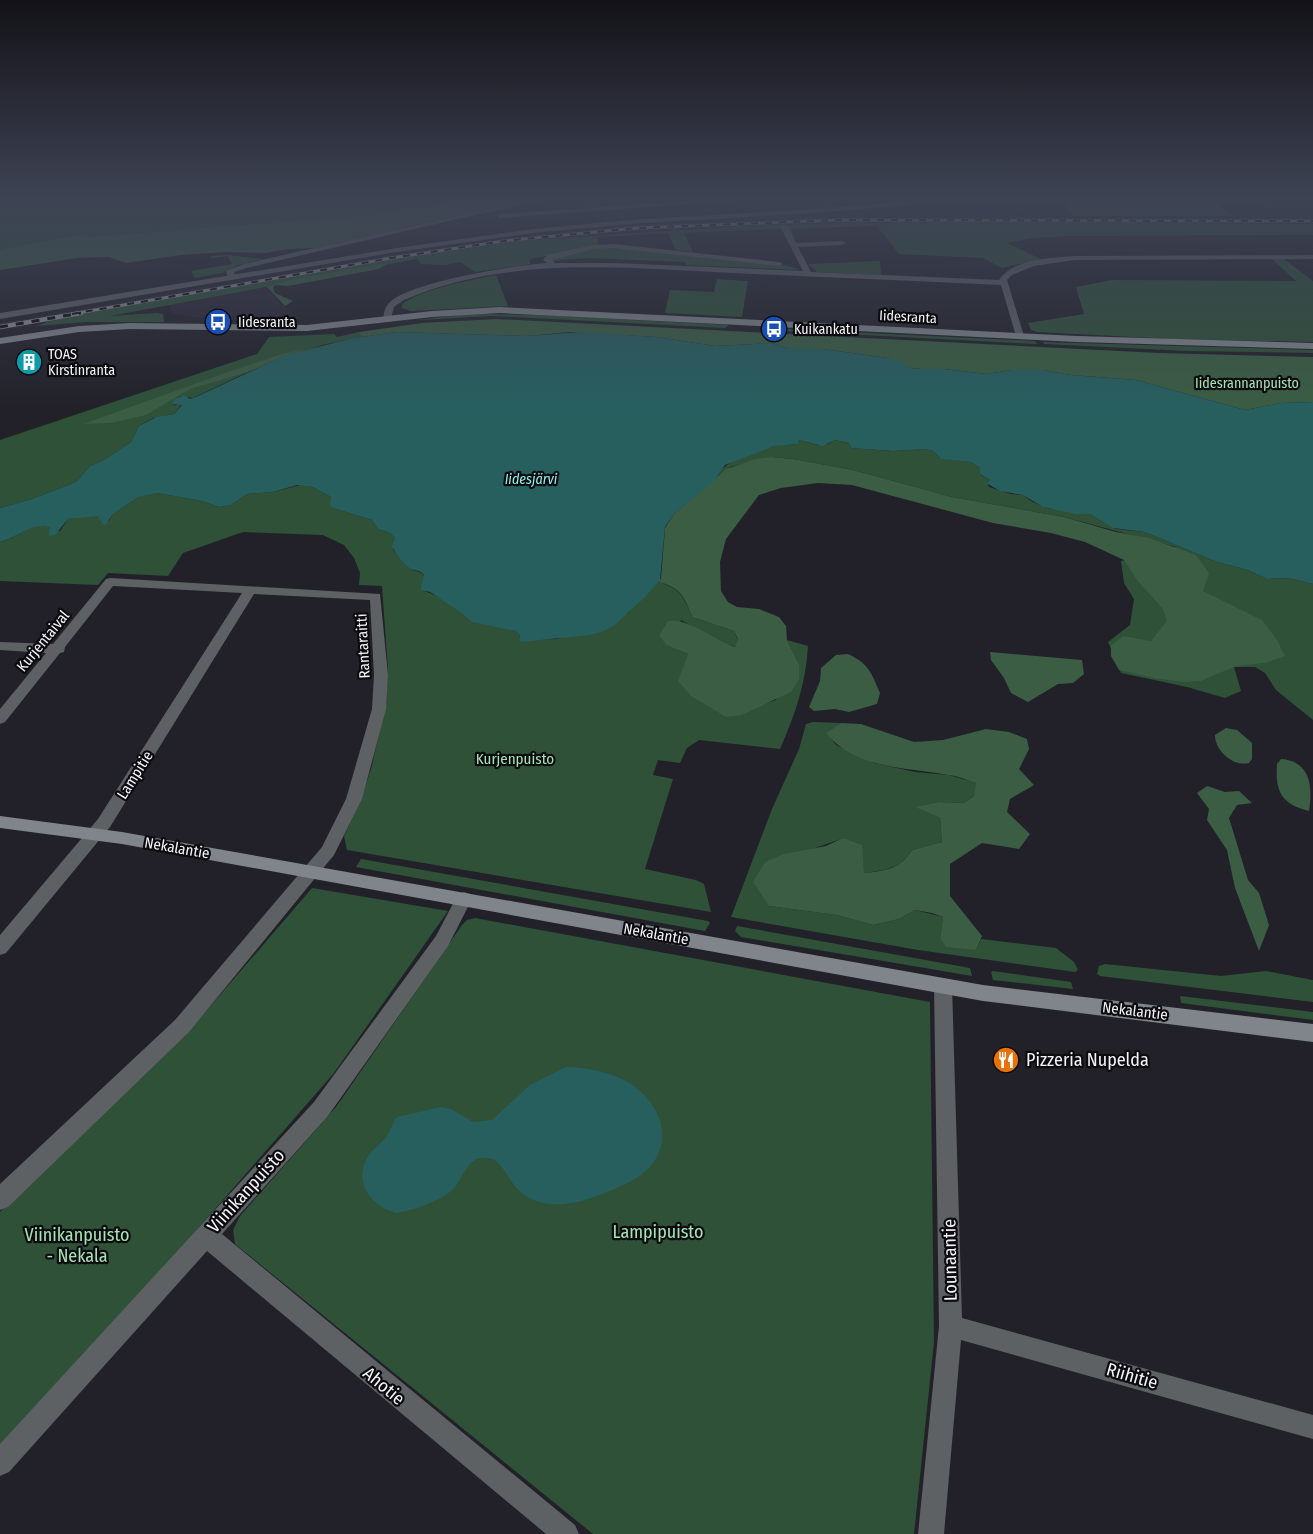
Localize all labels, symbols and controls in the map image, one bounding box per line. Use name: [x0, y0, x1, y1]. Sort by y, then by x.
bus stop icon: Iidesranta: [203, 307, 233, 337]
street label: Iidesranta: [879, 307, 937, 327]
place label: Iidesranta: [238, 314, 296, 331]
bus stop icon: Kuikankatu: [759, 314, 789, 344]
place label: Kuikankatu: [794, 321, 858, 338]
place label: TOAS Kirstinranta: [48, 346, 115, 379]
building icon: TOAS Kirstinranta: [14, 347, 44, 377]
park label: Iidesrannanpuisto: [1195, 375, 1299, 392]
water label: Iidesjärvi: [505, 471, 558, 488]
street label: Kurjentaival: [13, 607, 73, 675]
street label: Rantaraitti: [352, 613, 374, 679]
street label: Lampitie: [113, 748, 157, 802]
park label: Kurjenpuisto: [476, 750, 554, 768]
street label: Nekalantie: [143, 833, 211, 863]
street label: Nekalantie: [622, 919, 690, 949]
street label: Nekalantie: [1101, 998, 1169, 1024]
restaurant icon: Pizzeria Nupelda: [991, 1045, 1021, 1075]
place label: Pizzeria Nupelda: [1026, 1049, 1149, 1071]
street label: Viinikanpuisto: [203, 1145, 289, 1237]
street label: Lounaantie: [938, 1219, 962, 1301]
park label: Lampipuisto: [613, 1221, 703, 1243]
park label: Viinikanpuisto - Nekala: [25, 1224, 129, 1267]
street label: Riihitie: [1104, 1358, 1160, 1394]
street label: Ahotie: [359, 1362, 409, 1410]

